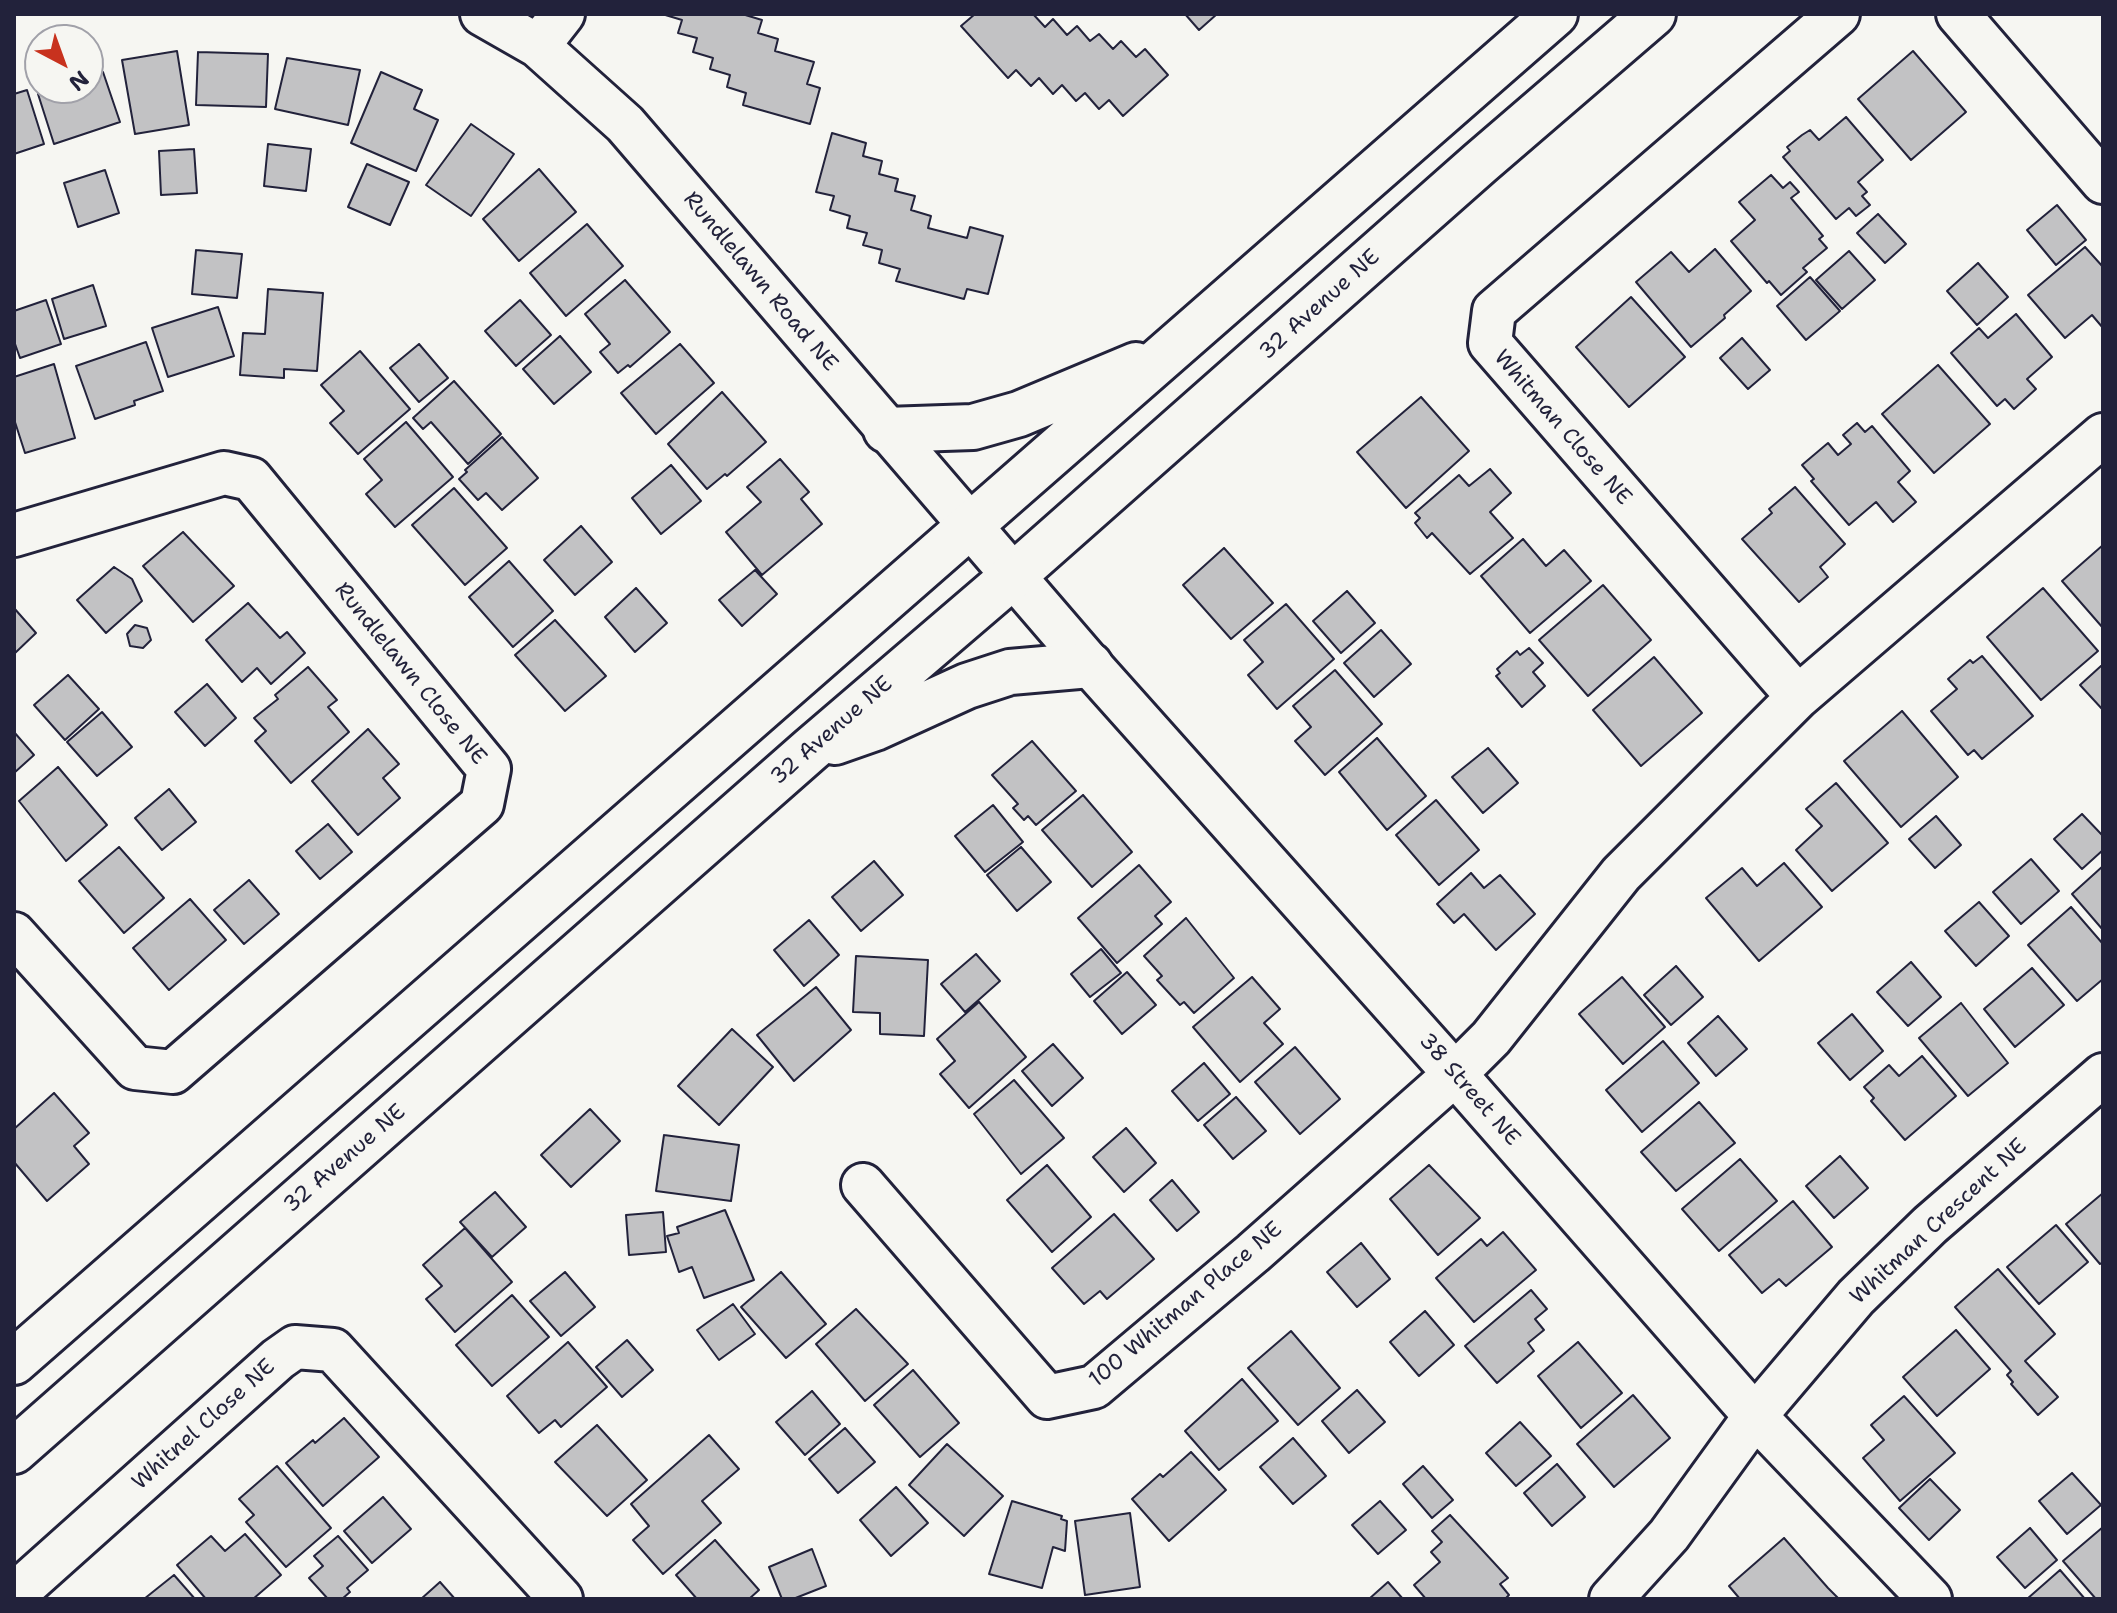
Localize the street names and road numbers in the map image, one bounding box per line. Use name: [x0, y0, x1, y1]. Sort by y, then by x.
street label: Rundlelawn Road NE: [677, 187, 843, 377]
street label: 32 Avenue NE: [1255, 244, 1385, 366]
street label: Whitman Close NE: [1488, 345, 1636, 511]
street label: Rundlelawn Close NE: [328, 578, 492, 770]
street label: 32 Avenue NE: [766, 671, 898, 791]
street label: 38 Street NE: [1413, 1028, 1525, 1152]
street label: 32 Avenue NE: [279, 1099, 411, 1219]
street label: Whitman Crescent NE: [1845, 1133, 2033, 1311]
street label: 100 Whitman Place NE: [1084, 1217, 1288, 1393]
street label: Whitnel Close NE: [127, 1354, 281, 1496]

